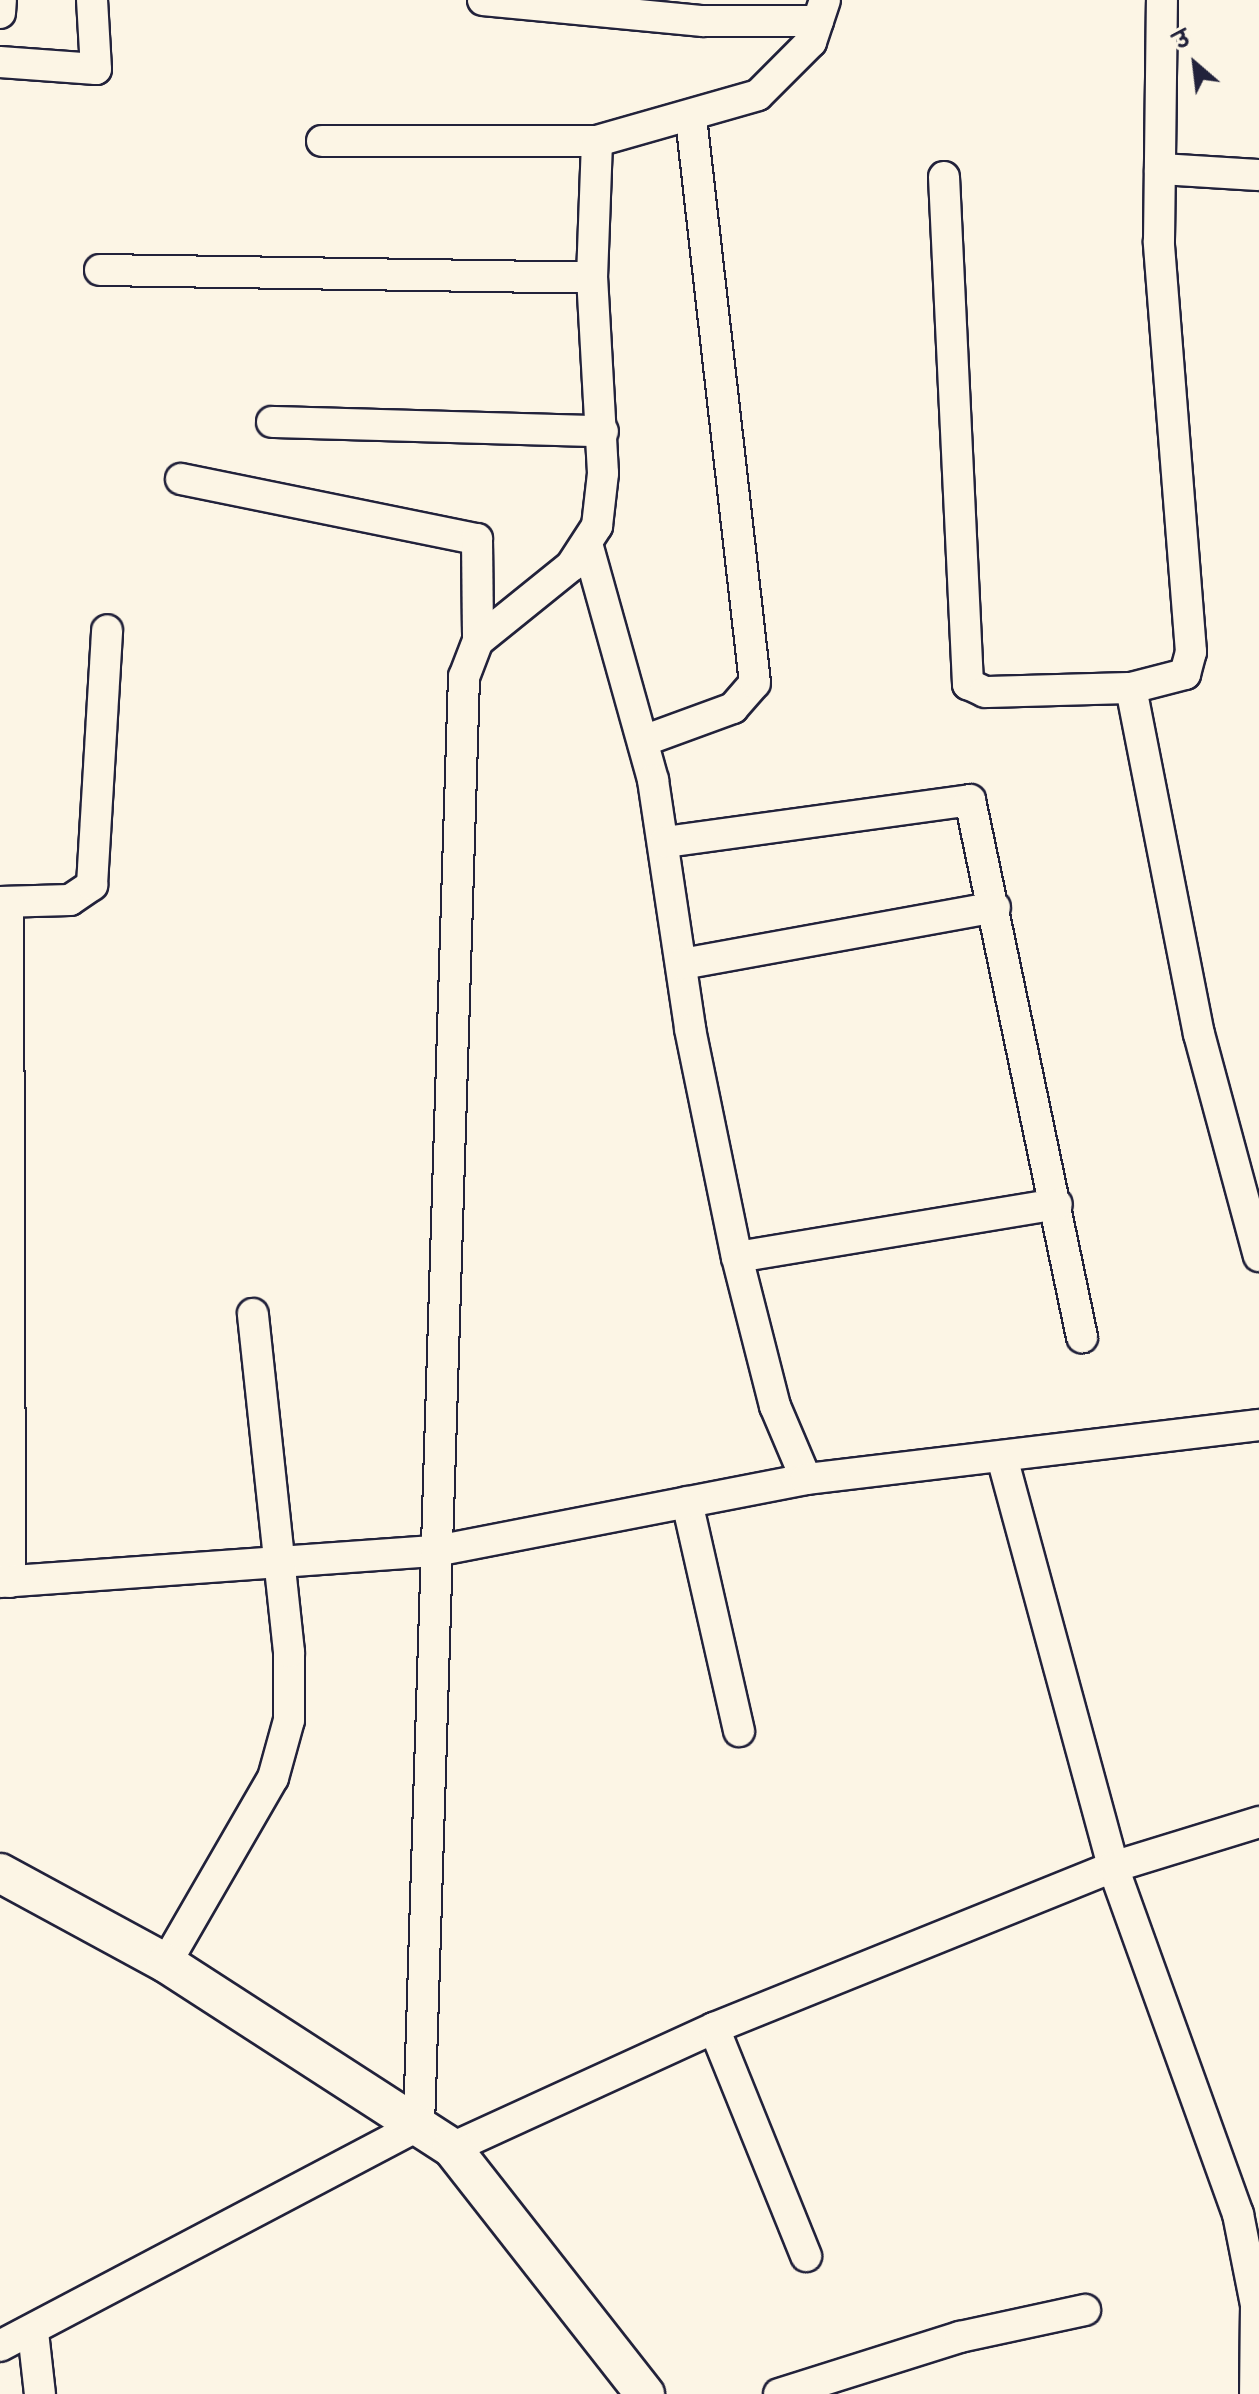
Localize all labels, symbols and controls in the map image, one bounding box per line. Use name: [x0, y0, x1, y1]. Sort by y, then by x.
north arrow: [1155, 24, 1235, 104]
text: उ: [1171, 28, 1196, 58]

